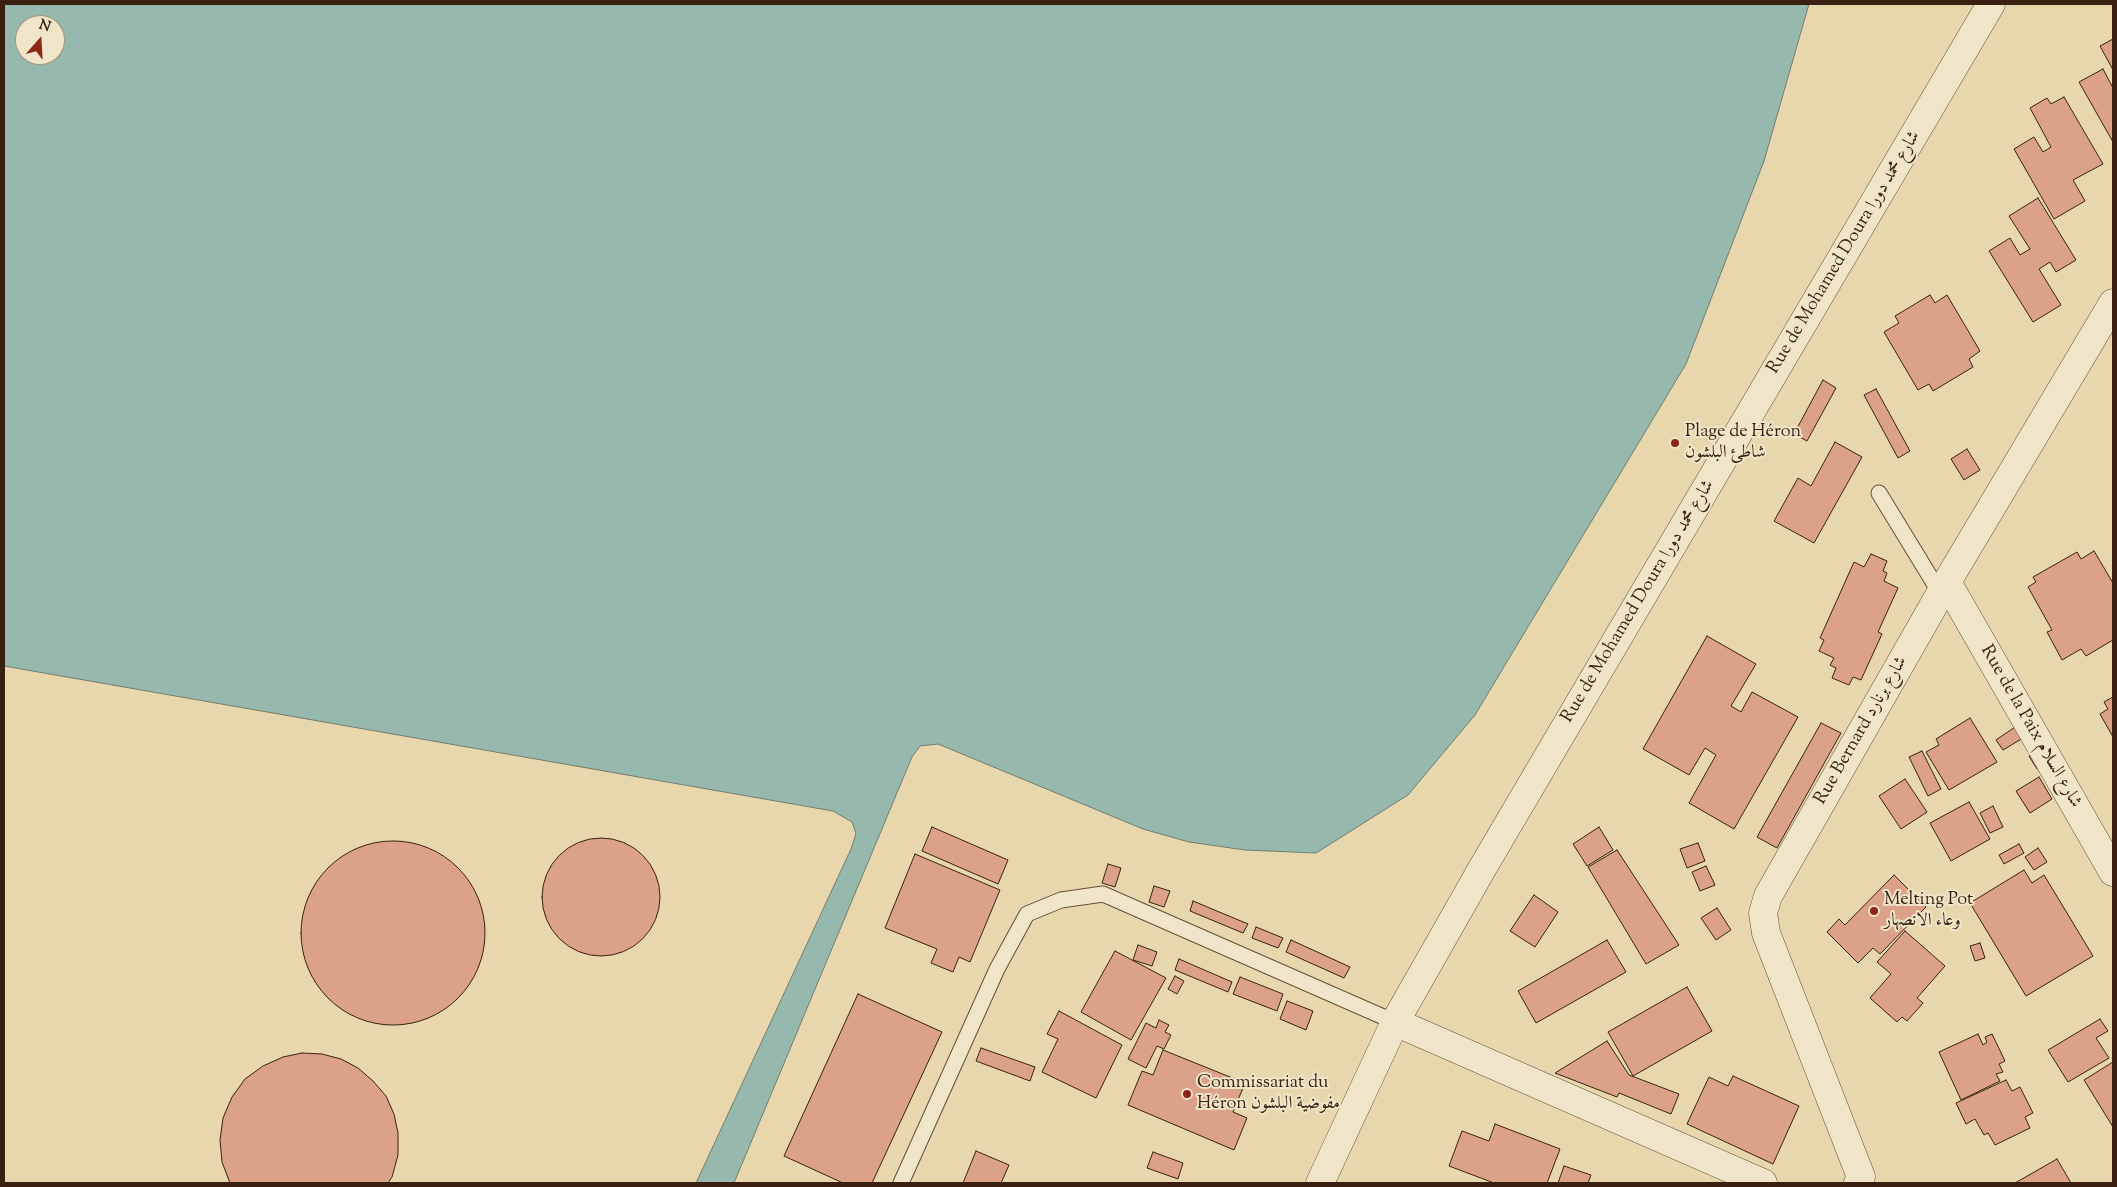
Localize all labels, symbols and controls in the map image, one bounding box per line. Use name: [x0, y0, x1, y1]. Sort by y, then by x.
north arrow: [15, 15, 65, 65]
text: N: [36, 15, 53, 38]
street label: Rue de Mohamed Doura شارع محمد دورا: [1764, 128, 1926, 378]
place label: Plage de Héron شاطئ البلشون: [1685, 422, 1801, 464]
marker: Plage de Héron شاطئ البلشون: [1669, 437, 1681, 449]
street label: Rue de Mohamed Doura شارع محمد دورا: [1558, 477, 1720, 727]
street label: Rue de la Paix شارع السلام: [1975, 642, 2085, 812]
street label: Rue Bernard شارع برنارد: [1811, 653, 1913, 809]
place label: Melting Pot وعاء الانصهار: [1884, 890, 1973, 932]
marker: Melting Pot وعاء الانصهار: [1868, 905, 1880, 917]
place label: Commissariat du Héron مفوضية البلشون: [1197, 1073, 1340, 1116]
marker: Commissariat du Héron مفوضية البلشون: [1181, 1088, 1193, 1100]

